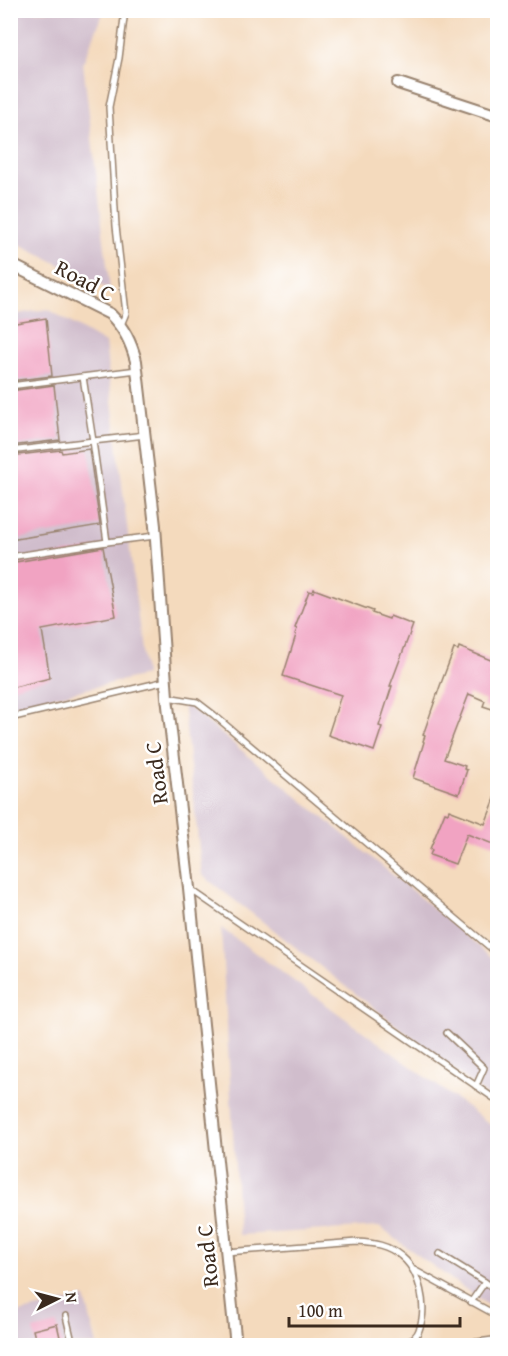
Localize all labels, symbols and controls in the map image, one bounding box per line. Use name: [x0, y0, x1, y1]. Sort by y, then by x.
street label: Road C: [50, 251, 120, 309]
street label: Road C: [136, 740, 176, 806]
street label: Road C: [188, 1223, 226, 1289]
north arrow: [27, 1269, 87, 1329]
scale bar: [289, 1290, 460, 1328]
text: N: [59, 1291, 84, 1304]
text: 100 m: [298, 1297, 343, 1324]

